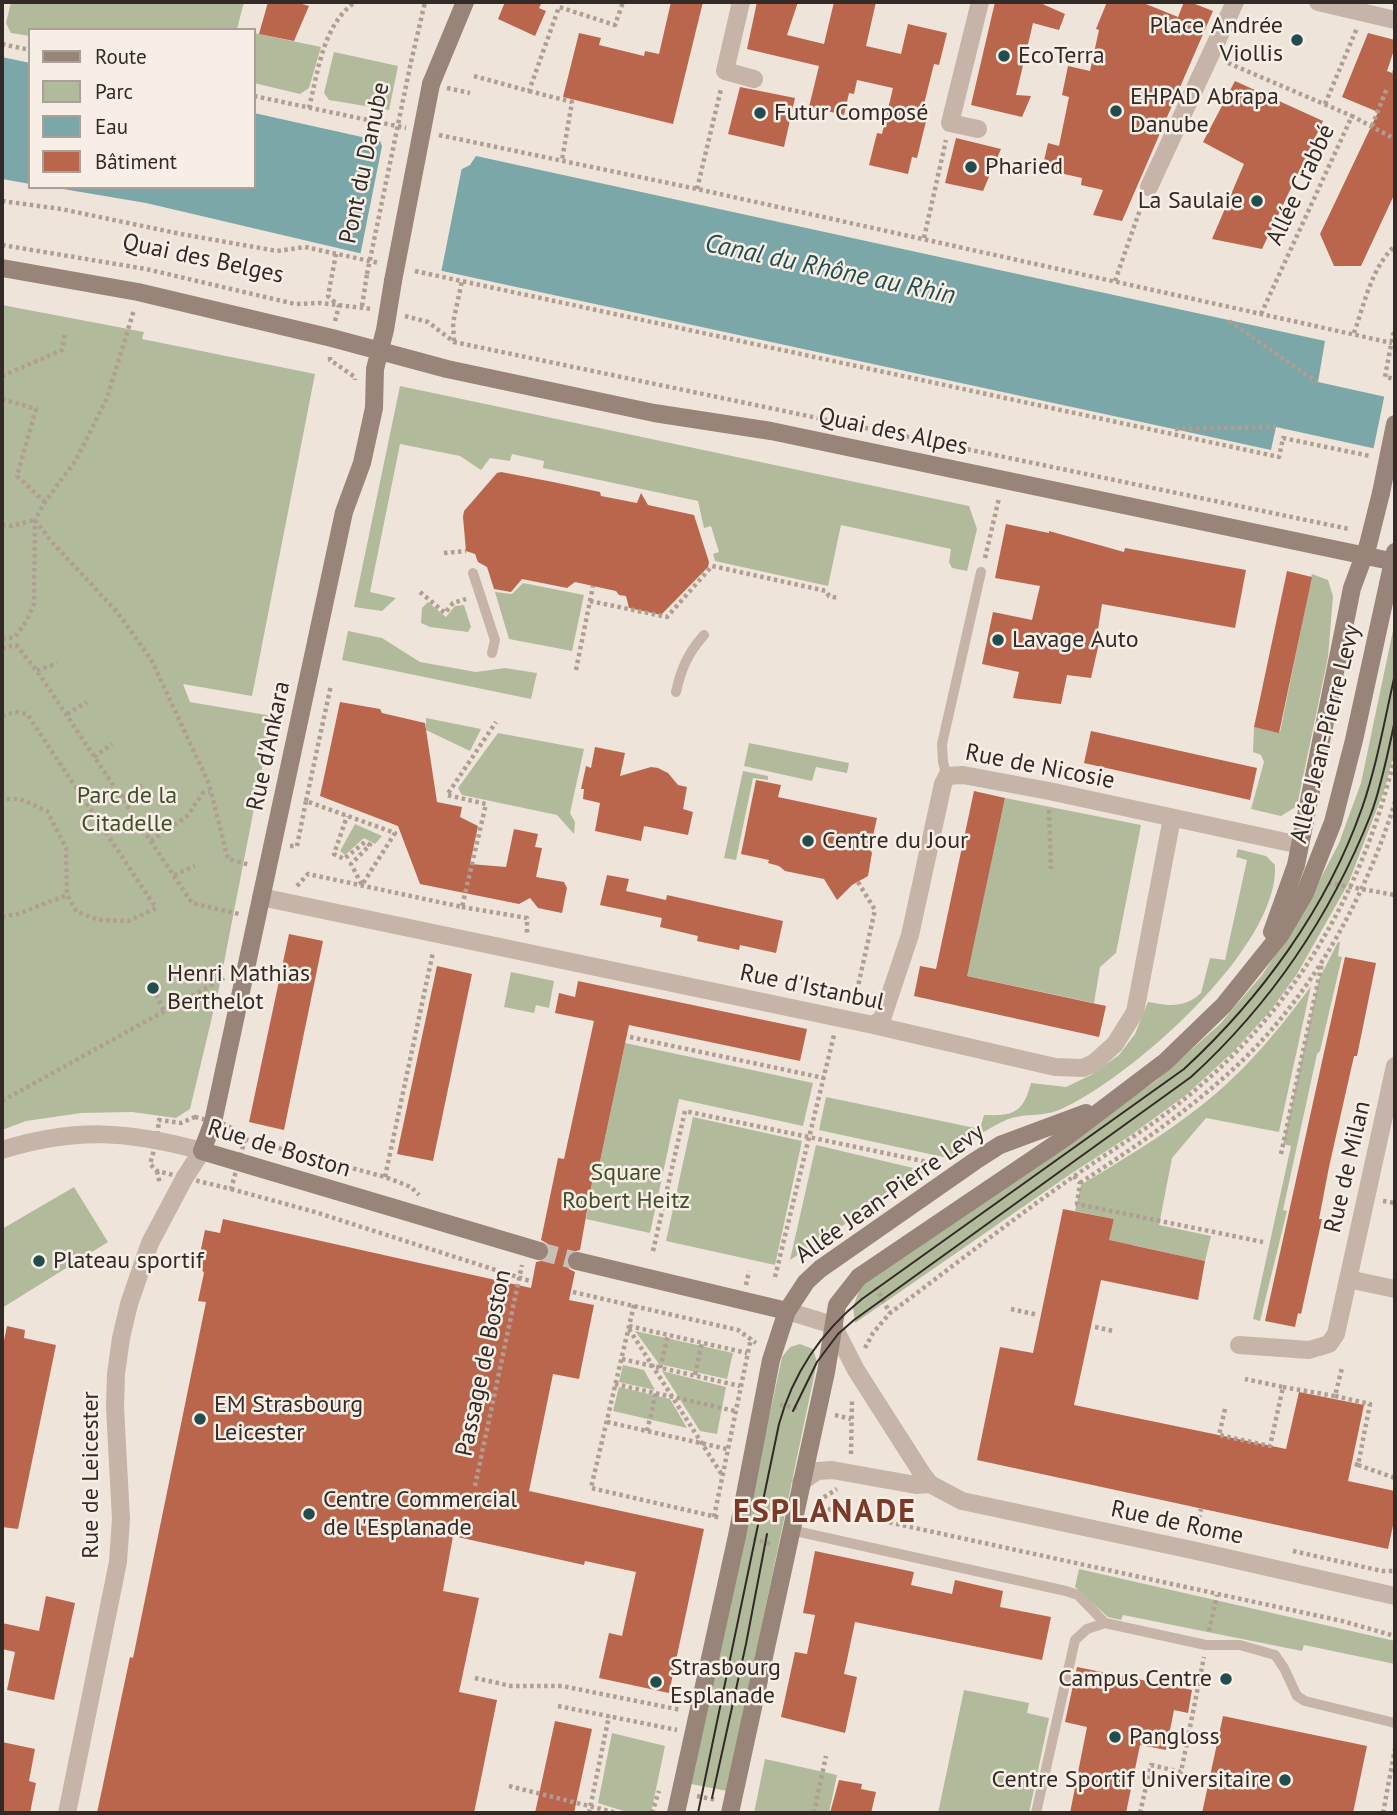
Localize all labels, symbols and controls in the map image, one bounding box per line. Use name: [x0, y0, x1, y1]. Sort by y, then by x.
place label: Place Andrée Viollis: [1149, 12, 1283, 68]
legend: [28, 28, 256, 189]
marker: Place Andrée Viollis: [1289, 32, 1305, 48]
place label: EcoTerra: [1018, 42, 1105, 70]
text: Route: [95, 43, 147, 70]
marker: EcoTerra: [996, 48, 1012, 64]
text: Parc: [95, 78, 133, 105]
street label: Pont du Danube: [334, 80, 396, 246]
place label: EHPAD Abrapa Danube: [1130, 83, 1279, 139]
place label: Futur Composé: [774, 99, 928, 127]
marker: EHPAD Abrapa Danube: [1108, 103, 1124, 119]
marker: Futur Composé: [752, 105, 768, 121]
text: Eau: [95, 113, 128, 140]
street label: Allée Crabbé: [1260, 120, 1342, 250]
text: Bâtiment: [95, 148, 177, 175]
place label: Pharied: [985, 153, 1063, 181]
marker: Pharied: [963, 159, 979, 175]
place label: La Saulaie: [1138, 187, 1243, 215]
marker: La Saulaie: [1249, 193, 1265, 209]
street label: Quai des Belges: [120, 228, 286, 290]
water label: Canal du Rhône au Rhin: [702, 228, 958, 312]
street label: Quai des Alpes: [816, 402, 970, 462]
street label: Allée Jean-Pierre Levy: [1285, 622, 1367, 846]
place label: Lavage Auto: [1012, 626, 1139, 654]
marker: Lavage Auto: [990, 632, 1006, 648]
street label: Rue d'Ankara: [241, 679, 297, 813]
street label: Rue de Nicosie: [963, 738, 1117, 796]
park label: Parc de la Citadelle: [77, 782, 177, 838]
place label: Centre du Jour: [822, 827, 968, 855]
marker: Centre du Jour: [800, 833, 816, 849]
street label: Rue d'Istanbul: [737, 959, 887, 1017]
place label: Henri Mathias Berthelot: [167, 960, 310, 1016]
marker: Henri Mathias Berthelot: [145, 980, 161, 996]
street label: Rue de Milan: [1319, 1098, 1377, 1236]
street label: Rue de Boston: [204, 1114, 354, 1184]
street label: Allée Jean-Pierre Levy: [790, 1118, 990, 1270]
park label: Square Robert Heitz: [562, 1159, 690, 1215]
place label: Plateau sportif: [53, 1247, 204, 1275]
marker: Plateau sportif: [31, 1253, 47, 1269]
street label: Passage de Boston: [450, 1267, 518, 1459]
street label: Rue de Leicester: [77, 1391, 105, 1559]
place label: EM Strasbourg Leicester: [214, 1391, 363, 1447]
marker: EM Strasbourg Leicester: [192, 1411, 208, 1427]
place label: Centre Commercial de l'Esplanade: [323, 1486, 517, 1542]
district label: ESPLANADE: [734, 1494, 916, 1532]
street label: Rue de Rome: [1108, 1495, 1246, 1551]
marker: Centre Commercial de l'Esplanade: [301, 1506, 317, 1522]
place label: Strasbourg Esplanade: [670, 1654, 781, 1710]
place label: Campus Centre: [1058, 1665, 1212, 1693]
marker: Campus Centre: [1218, 1671, 1234, 1687]
marker: Strasbourg Esplanade: [648, 1674, 664, 1690]
place label: Pangloss: [1129, 1723, 1220, 1751]
marker: Pangloss: [1107, 1729, 1123, 1745]
place label: Centre Sportif Universitaire: [992, 1766, 1271, 1794]
marker: Centre Sportif Universitaire: [1277, 1772, 1293, 1788]

